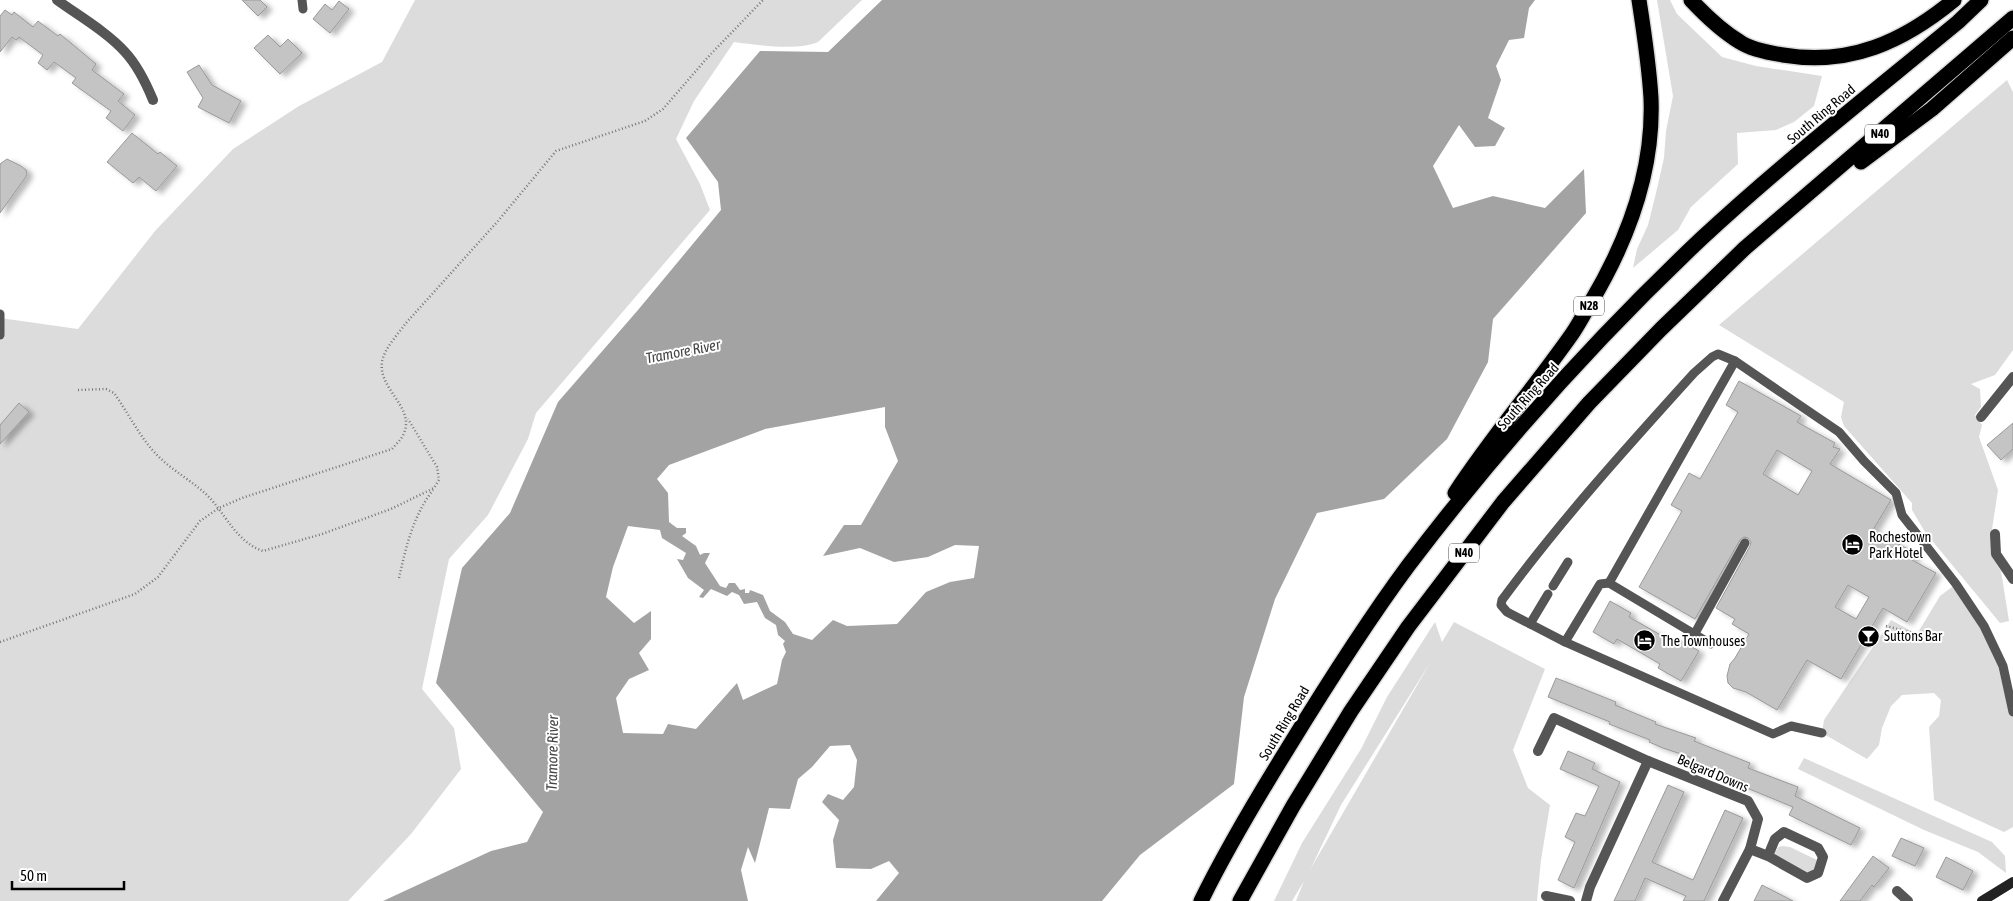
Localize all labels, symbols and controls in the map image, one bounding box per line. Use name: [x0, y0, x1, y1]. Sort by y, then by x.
street label: South Ring Road: [1784, 81, 1858, 147]
road number: N40: [1865, 125, 1895, 144]
road number: N28: [1574, 296, 1604, 316]
water label: Tramore River: [644, 335, 722, 367]
street label: South Ring Road: [1494, 360, 1562, 432]
place label: Rochestown Park Hotel: [1869, 529, 1931, 561]
hotel icon: Rochestown Park Hotel: [1841, 533, 1865, 557]
road number: N40: [1449, 544, 1479, 562]
bar icon: Suttons Bar: [1856, 624, 1880, 648]
place label: Suttons Bar: [1884, 628, 1943, 644]
hotel icon: The Townhouses: [1633, 629, 1657, 653]
place label: The Townhouses: [1661, 633, 1745, 649]
street label: South Ring Road: [1256, 683, 1312, 763]
water label: Tramore River: [543, 715, 561, 791]
street label: Belgard Downs: [1675, 751, 1751, 795]
scale bar: [12, 858, 125, 890]
text: 50 m: [20, 867, 47, 884]

